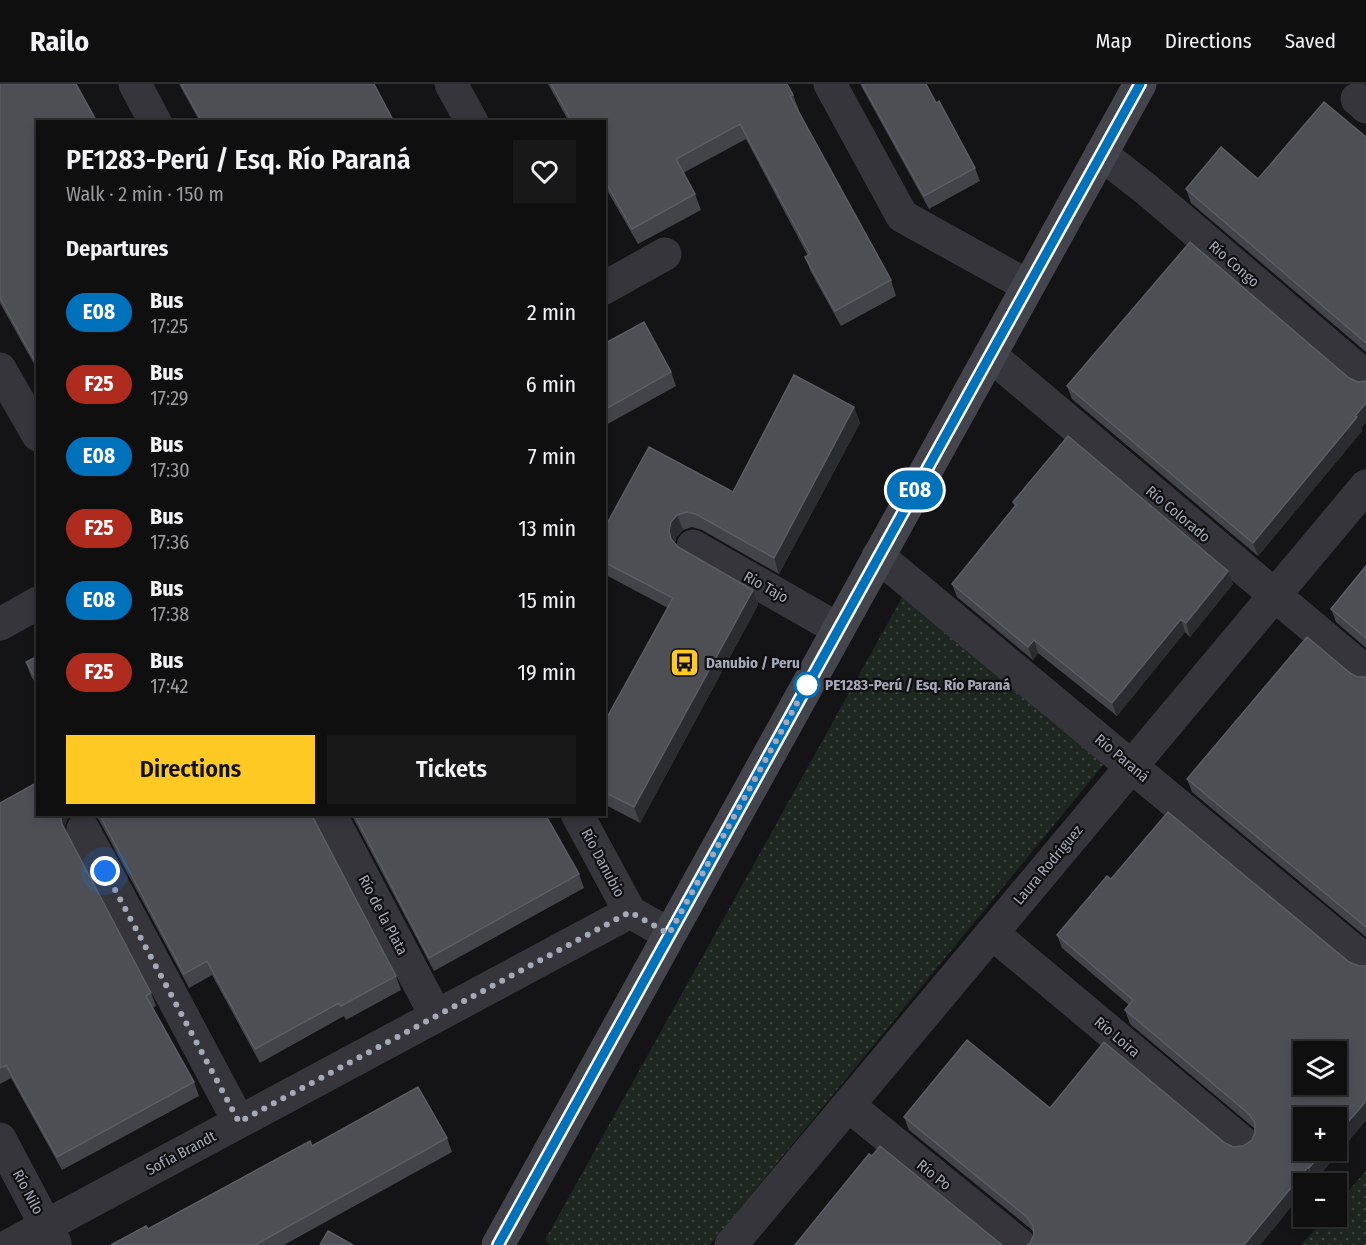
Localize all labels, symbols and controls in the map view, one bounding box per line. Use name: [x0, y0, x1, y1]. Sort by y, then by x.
text: Railo: [30, 25, 89, 58]
text: Map: [1095, 28, 1132, 54]
text: Directions: [1165, 28, 1252, 54]
text: Saved: [1285, 28, 1336, 54]
button: heart: [513, 140, 576, 203]
text: PE1283-Perú / Esq. Río Paraná: [66, 143, 411, 176]
text: Walk · 2 min · 150 m: [66, 182, 224, 206]
text: Departures: [66, 235, 168, 262]
street label: Río Congo: [1205, 237, 1263, 291]
text: Bus: [150, 287, 183, 314]
text: E08: [83, 299, 115, 325]
text: 2 min: [527, 299, 576, 326]
text: 17:25: [150, 314, 188, 338]
text: Bus: [150, 359, 183, 386]
text: F25: [84, 371, 114, 397]
text: 6 min: [526, 371, 576, 398]
text: 17:29: [150, 386, 189, 410]
text: Bus: [150, 431, 183, 458]
text: E08: [83, 443, 115, 469]
text: 7 min: [528, 443, 576, 470]
text: 17:30: [150, 458, 190, 482]
line badge: E08: [880, 470, 950, 510]
text: E08: [899, 477, 931, 503]
street label: Río Colorado: [1142, 482, 1214, 546]
text: Bus: [150, 503, 183, 530]
text: F25: [84, 515, 114, 541]
text: 13 min: [518, 515, 576, 542]
text: 17:36: [150, 530, 189, 554]
street label: Rio Tajo: [740, 567, 792, 607]
text: Bus: [150, 575, 183, 602]
text: E08: [83, 587, 115, 613]
text: 15 min: [518, 587, 576, 614]
text: 17:38: [150, 602, 189, 626]
text: Bus: [150, 647, 183, 674]
bus stop icon: Danubio / Peru: [669, 647, 701, 679]
place label: Danubio / Peru: [706, 654, 800, 672]
text: F25: [84, 659, 114, 685]
text: 19 min: [518, 659, 576, 686]
marker: PE1283-Perú / Esq. Río Paraná: [794, 672, 820, 698]
text: 17:42: [150, 674, 188, 698]
place label: PE1283-Perú / Esq. Río Paraná: [825, 676, 1011, 694]
street label: Río Paraná: [1091, 730, 1153, 786]
button: Directions: [66, 735, 315, 804]
button: Tickets: [327, 735, 576, 804]
street label: Laura Rodríguez: [1010, 822, 1087, 908]
street label: Río Danubio: [578, 826, 629, 900]
your location: [90, 856, 120, 886]
street label: Río de la Plata: [354, 872, 412, 958]
street label: Río Loira: [1091, 1013, 1143, 1061]
map controls: [1293, 1041, 1347, 1227]
button: layers: [1293, 1041, 1347, 1095]
button: +: [1293, 1107, 1347, 1161]
street label: Sofía Brandt: [143, 1127, 219, 1179]
street label: Río Po: [913, 1156, 955, 1194]
street label: Río Nilo: [9, 1167, 47, 1218]
button: −: [1293, 1173, 1347, 1227]

